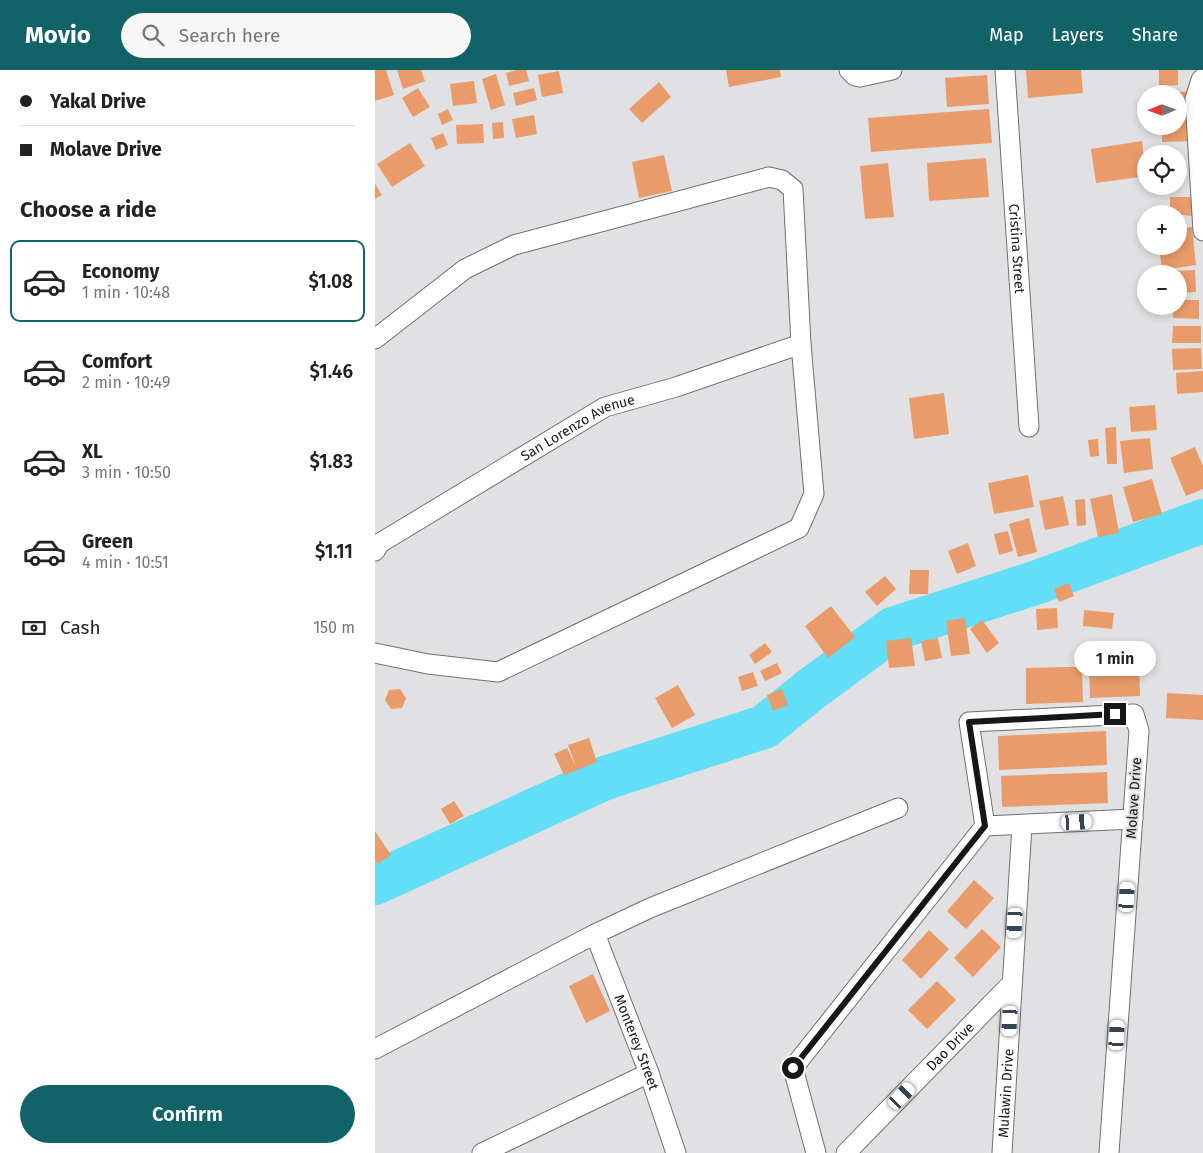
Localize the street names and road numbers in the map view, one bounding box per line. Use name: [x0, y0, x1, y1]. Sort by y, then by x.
street label: Cristina Street: [1006, 203, 1029, 295]
street label: San Lorenzo Avenue: [518, 391, 636, 464]
street label: Molave Drive: [1123, 757, 1145, 839]
street label: Monterey Street: [611, 992, 663, 1093]
street label: Dao Drive: [923, 1019, 978, 1074]
street label: Mulawin Drive: [994, 1048, 1017, 1138]

